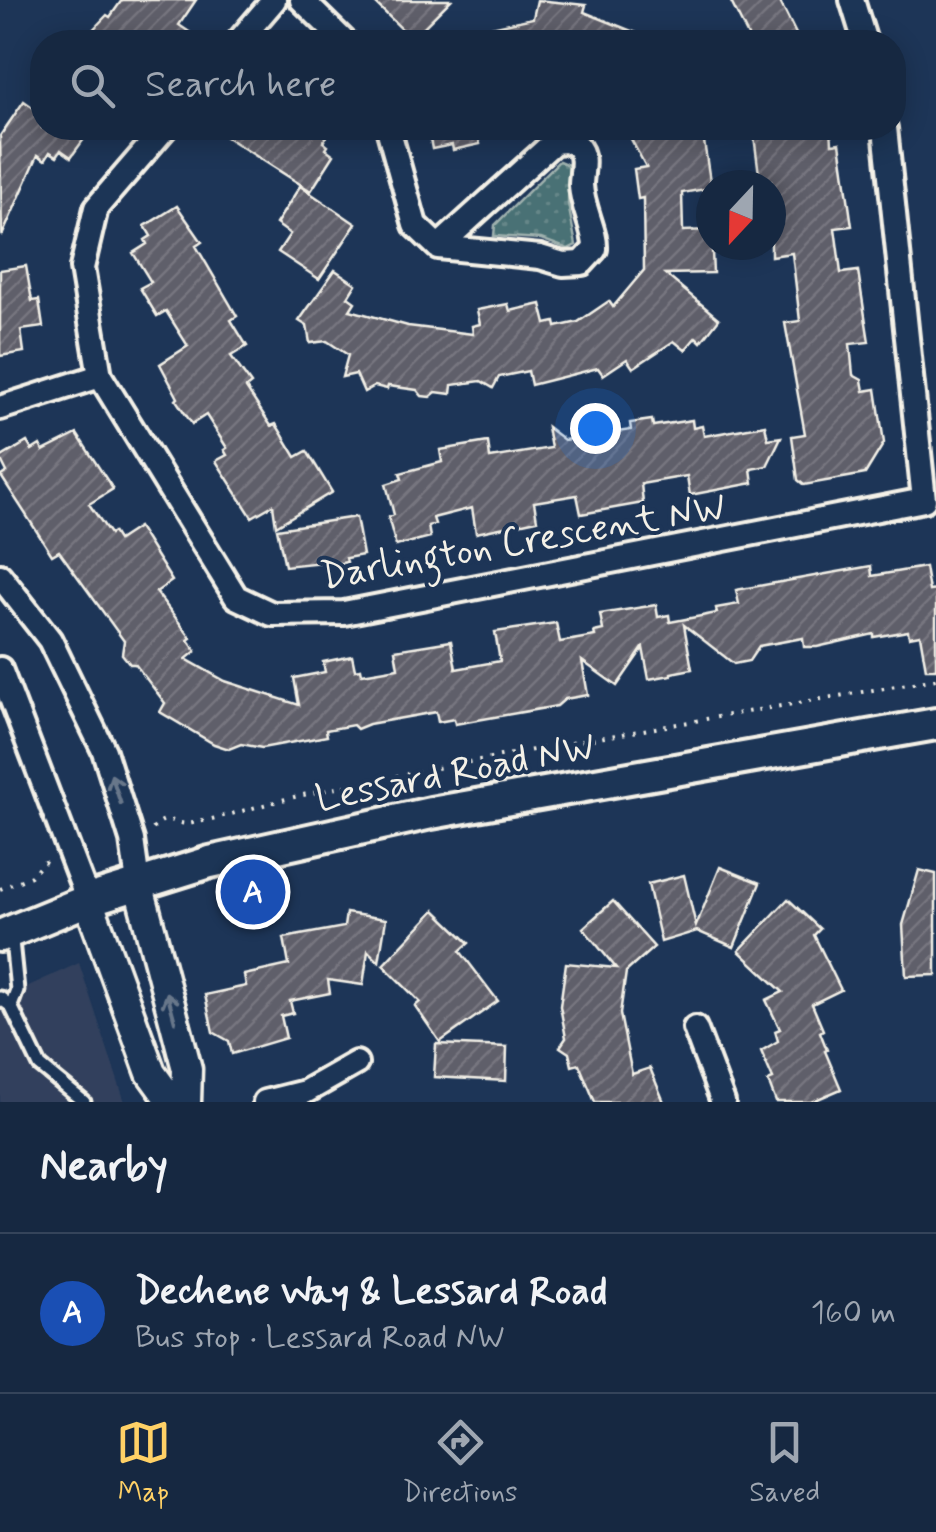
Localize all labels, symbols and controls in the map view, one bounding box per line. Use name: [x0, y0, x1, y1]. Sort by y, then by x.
search box: [30, 30, 906, 140]
icon: search: [65, 58, 120, 113]
text: Search here: [145, 61, 336, 110]
north arrow: [696, 170, 786, 260]
your location: [570, 403, 621, 454]
street label: Darlington Crescent NW: [317, 483, 731, 606]
street label: Lessard Road NW: [311, 722, 599, 825]
one-way arrow: [106, 773, 124, 805]
pin: A: [220, 854, 286, 930]
one-way arrow: [160, 992, 179, 1023]
text: Nearby: [40, 1140, 168, 1195]
text: Dechene Way & Lessard Road: [135, 1268, 607, 1317]
text: A: [62, 1292, 83, 1334]
text: 160 m: [811, 1292, 896, 1334]
text: Bus stop · Lessard Road NW: [135, 1317, 505, 1359]
tab: Map: [116, 1415, 171, 1512]
tab: Directions: [403, 1415, 518, 1512]
tab: Saved: [749, 1415, 820, 1512]

